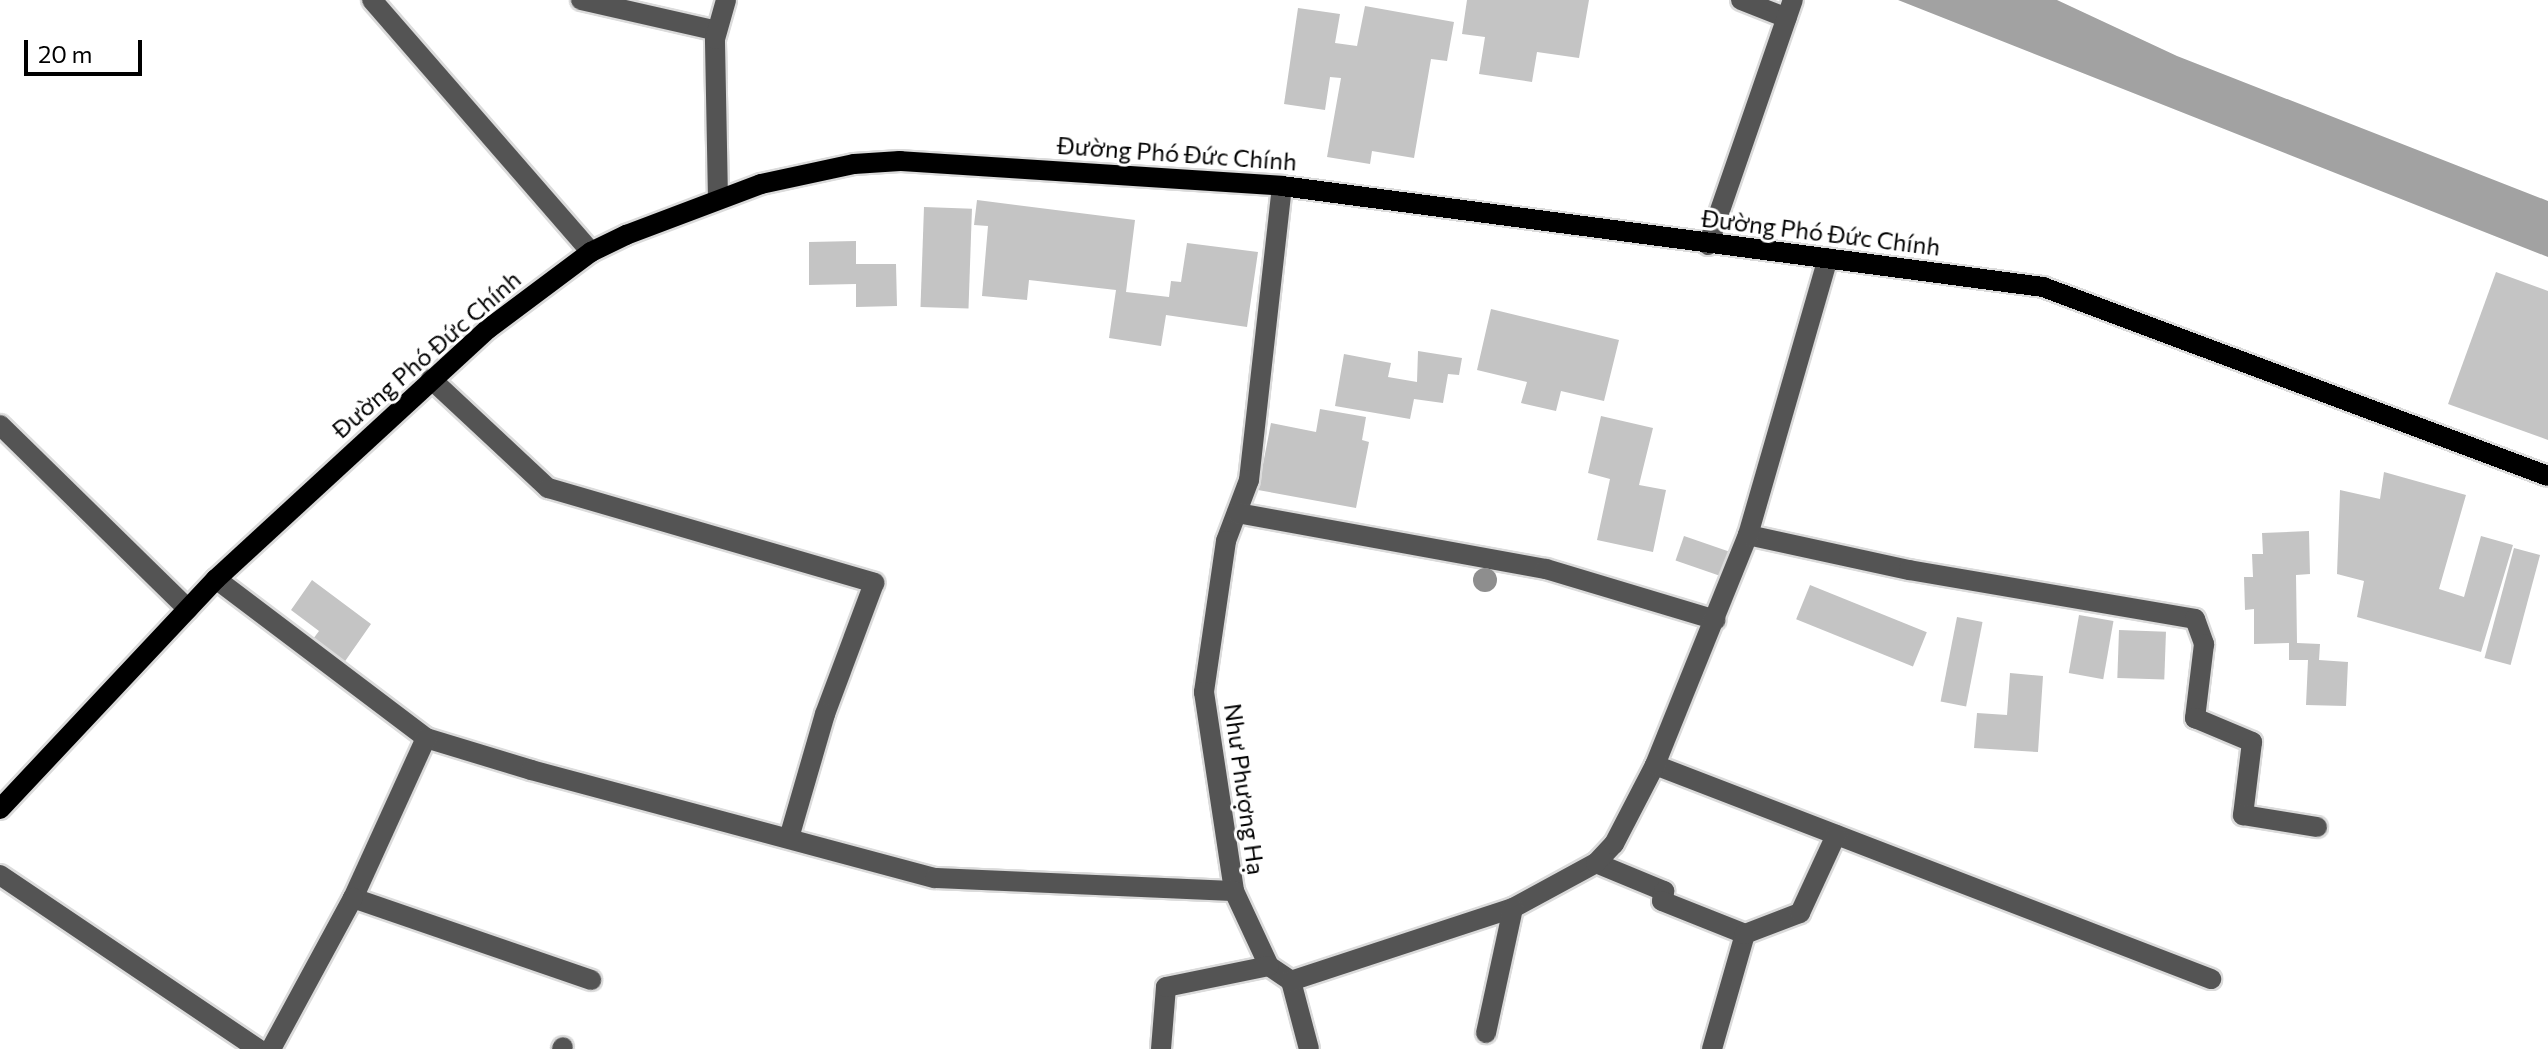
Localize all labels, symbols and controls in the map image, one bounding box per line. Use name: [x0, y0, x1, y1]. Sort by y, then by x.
scale bar: [28, 24, 146, 74]
text: 20 m: [38, 39, 92, 68]
street label: Đường Phó Đức Chính: [1056, 130, 1298, 176]
street label: Đường Phó Đức Chính: [1700, 203, 1942, 261]
street label: Đường Phó Đức Chính: [326, 264, 526, 444]
street label: Như Phượng Hạ: [1219, 701, 1271, 877]

